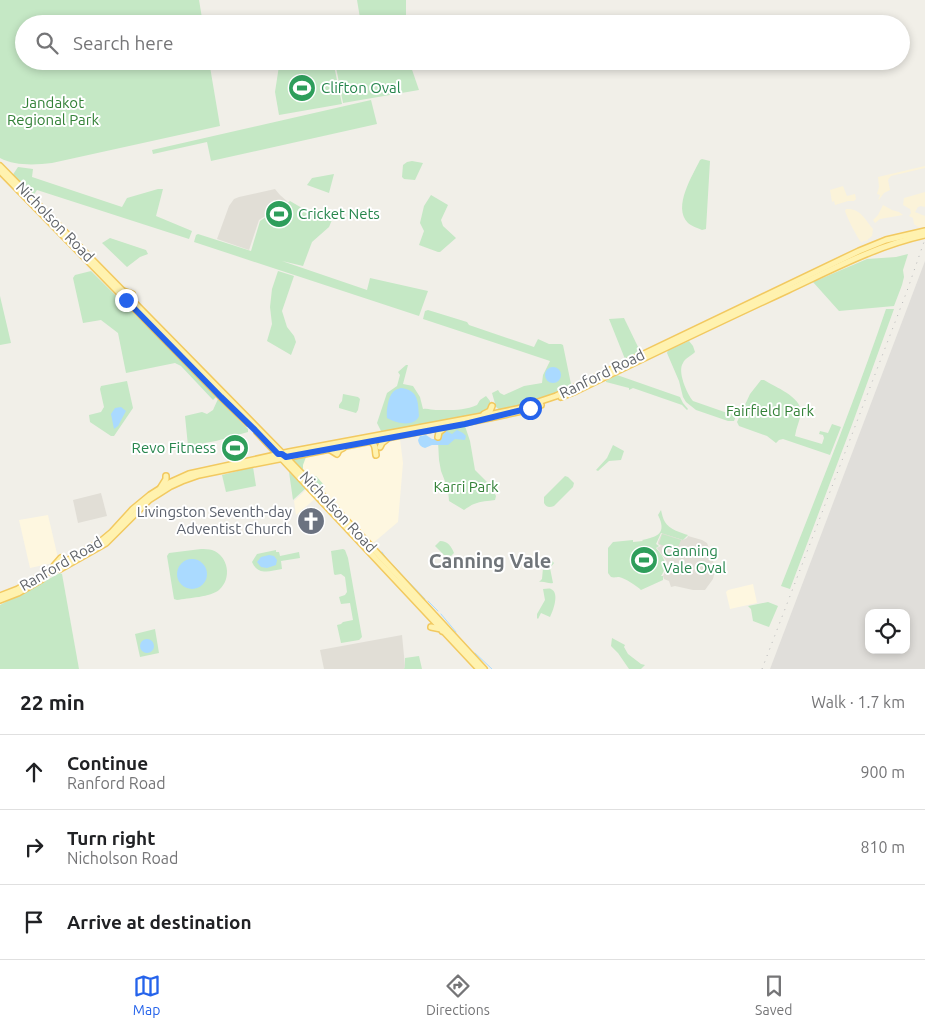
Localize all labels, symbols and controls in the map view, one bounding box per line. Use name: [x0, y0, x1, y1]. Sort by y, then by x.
search box: [15, 15, 910, 70]
icon: search: [33, 29, 61, 57]
text: Search here: [73, 32, 173, 54]
sports icon: Clifton Oval: [287, 73, 317, 103]
place label: Clifton Oval: [321, 79, 401, 96]
park label: Jandakot Regional Park: [7, 94, 99, 128]
street label: Nicholson Road: [13, 178, 98, 265]
sports icon: Cricket Nets: [264, 199, 294, 229]
place label: Cricket Nets: [298, 205, 380, 222]
route end: [115, 289, 138, 312]
street label: Ranford Road: [556, 346, 647, 401]
route start: [519, 397, 542, 420]
park label: Fairfield Park: [726, 402, 814, 419]
sports icon: Revo Fitness: [220, 433, 250, 463]
place label: Revo Fitness: [132, 439, 216, 456]
street label: Nicholson Road: [297, 468, 380, 556]
park label: Karri Park: [433, 478, 499, 495]
place label: Livingston Seventh-day Adventist Church: [137, 503, 292, 537]
church icon: Livingston Seventh-day Adventist Church: [296, 506, 326, 536]
street label: Ranford Road: [16, 533, 105, 594]
place label: Canning Vale Oval: [663, 542, 726, 576]
sports icon: Canning Vale Oval: [629, 545, 659, 575]
district label: Canning Vale: [429, 549, 551, 572]
map controls: [865, 609, 910, 654]
button: locate: [865, 609, 910, 654]
text: 22 min: [20, 690, 85, 714]
text: Walk · 1.7 km: [811, 693, 905, 711]
text: Continue: [67, 752, 148, 774]
icon: ahead: [20, 758, 48, 786]
text: 900 m: [860, 763, 905, 781]
text: Ranford Road: [67, 774, 166, 792]
text: Turn right: [67, 827, 155, 849]
icon: right: [20, 833, 48, 861]
text: 810 m: [860, 838, 905, 856]
text: Nicholson Road: [67, 849, 178, 867]
icon: arrive: [20, 908, 48, 936]
text: Arrive at destination: [67, 911, 252, 933]
tab: Map: [133, 972, 161, 1018]
tab: Directions: [426, 972, 490, 1018]
tab: Saved: [755, 972, 792, 1018]

